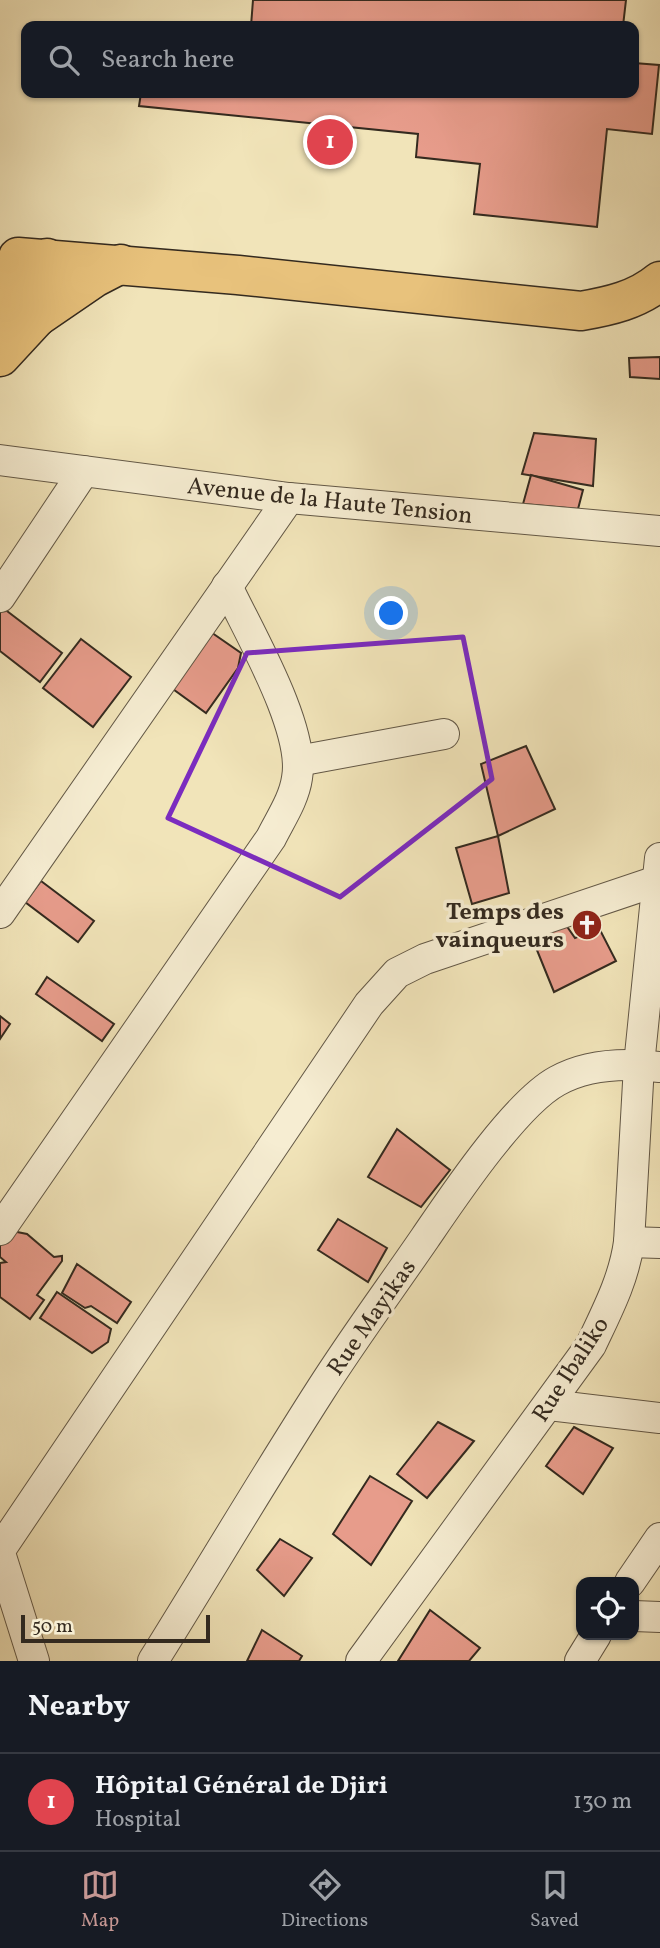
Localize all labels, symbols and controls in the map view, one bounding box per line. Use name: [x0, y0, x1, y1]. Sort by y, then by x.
search box: [21, 21, 639, 98]
icon: search: [45, 41, 83, 79]
text: Search here: [101, 42, 234, 78]
pin: 1: [307, 116, 353, 168]
street label: Avenue de la Haute Tension: [185, 470, 474, 534]
your location: [374, 596, 408, 630]
place label: Temps des vainqueurs: [435, 896, 564, 958]
church icon: Temps des vainqueurs: [570, 908, 604, 942]
street label: Rue Mayikas: [320, 1253, 425, 1383]
street label: Rue Ibaliko: [525, 1311, 619, 1429]
map controls: [576, 1577, 639, 1640]
button: locate: [576, 1577, 639, 1640]
scale bar: [21, 1612, 210, 1644]
text: 50 m: [32, 1614, 73, 1640]
text: Nearby: [28, 1686, 130, 1728]
text: Hôpital Général de Djiri: [95, 1768, 388, 1804]
text: 1: [46, 1786, 56, 1818]
text: 130 m: [573, 1786, 632, 1818]
text: Hospital: [95, 1804, 181, 1836]
tab: Map: [81, 1866, 119, 1934]
tab: Directions: [281, 1866, 368, 1934]
tab: Saved: [530, 1866, 579, 1934]

